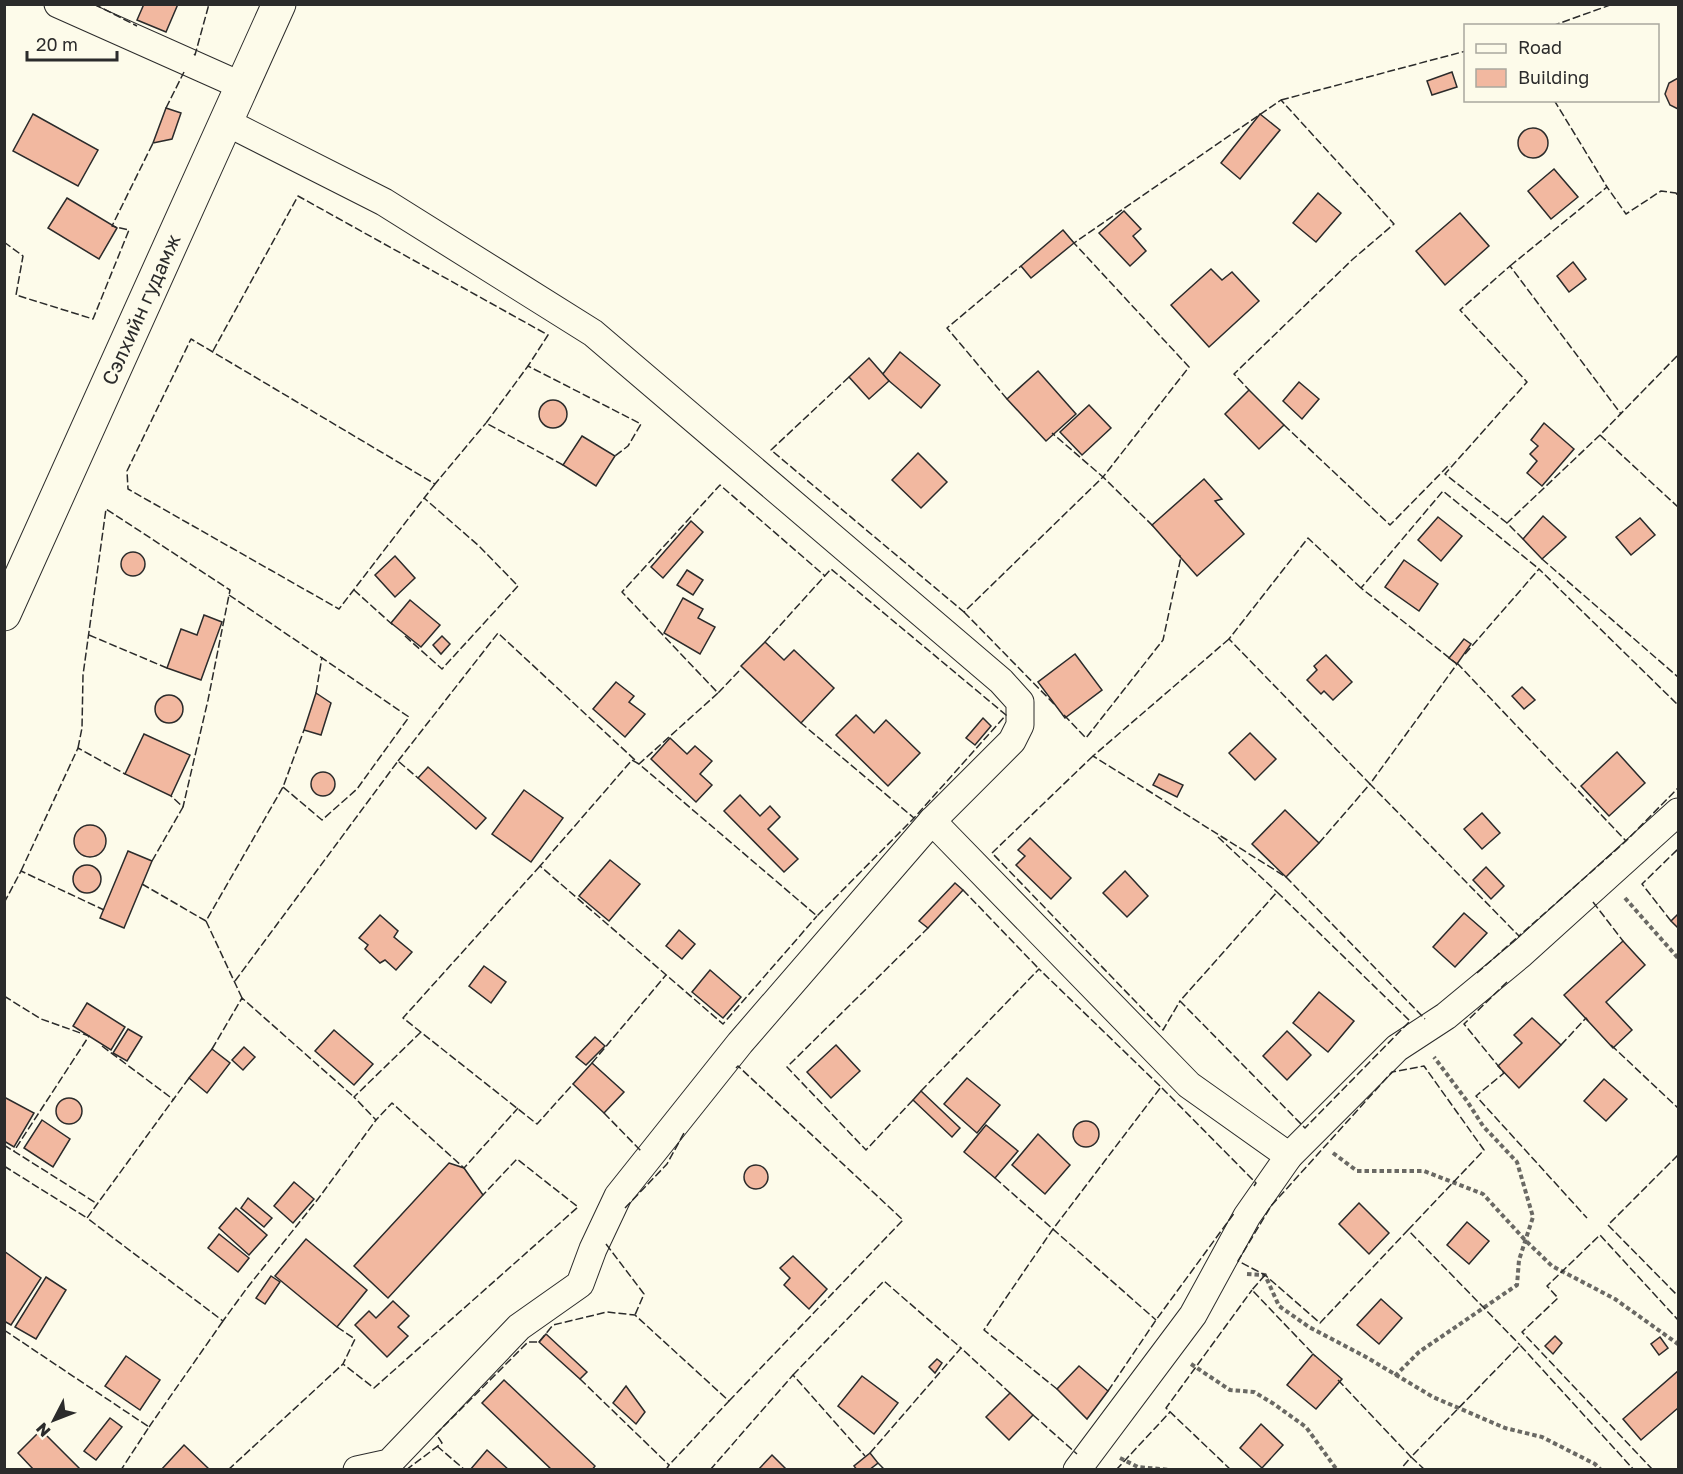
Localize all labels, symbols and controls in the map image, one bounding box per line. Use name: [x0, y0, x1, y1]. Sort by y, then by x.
scale bar: [27, 24, 117, 62]
legend: [1464, 24, 1659, 102]
text: 20 m: [36, 33, 78, 55]
text: Road: [1518, 36, 1562, 58]
text: Building: [1518, 66, 1589, 88]
street label: Сэлхийн гудамж: [96, 230, 185, 388]
north arrow: [24, 1390, 84, 1450]
text: N: [31, 1419, 54, 1441]

